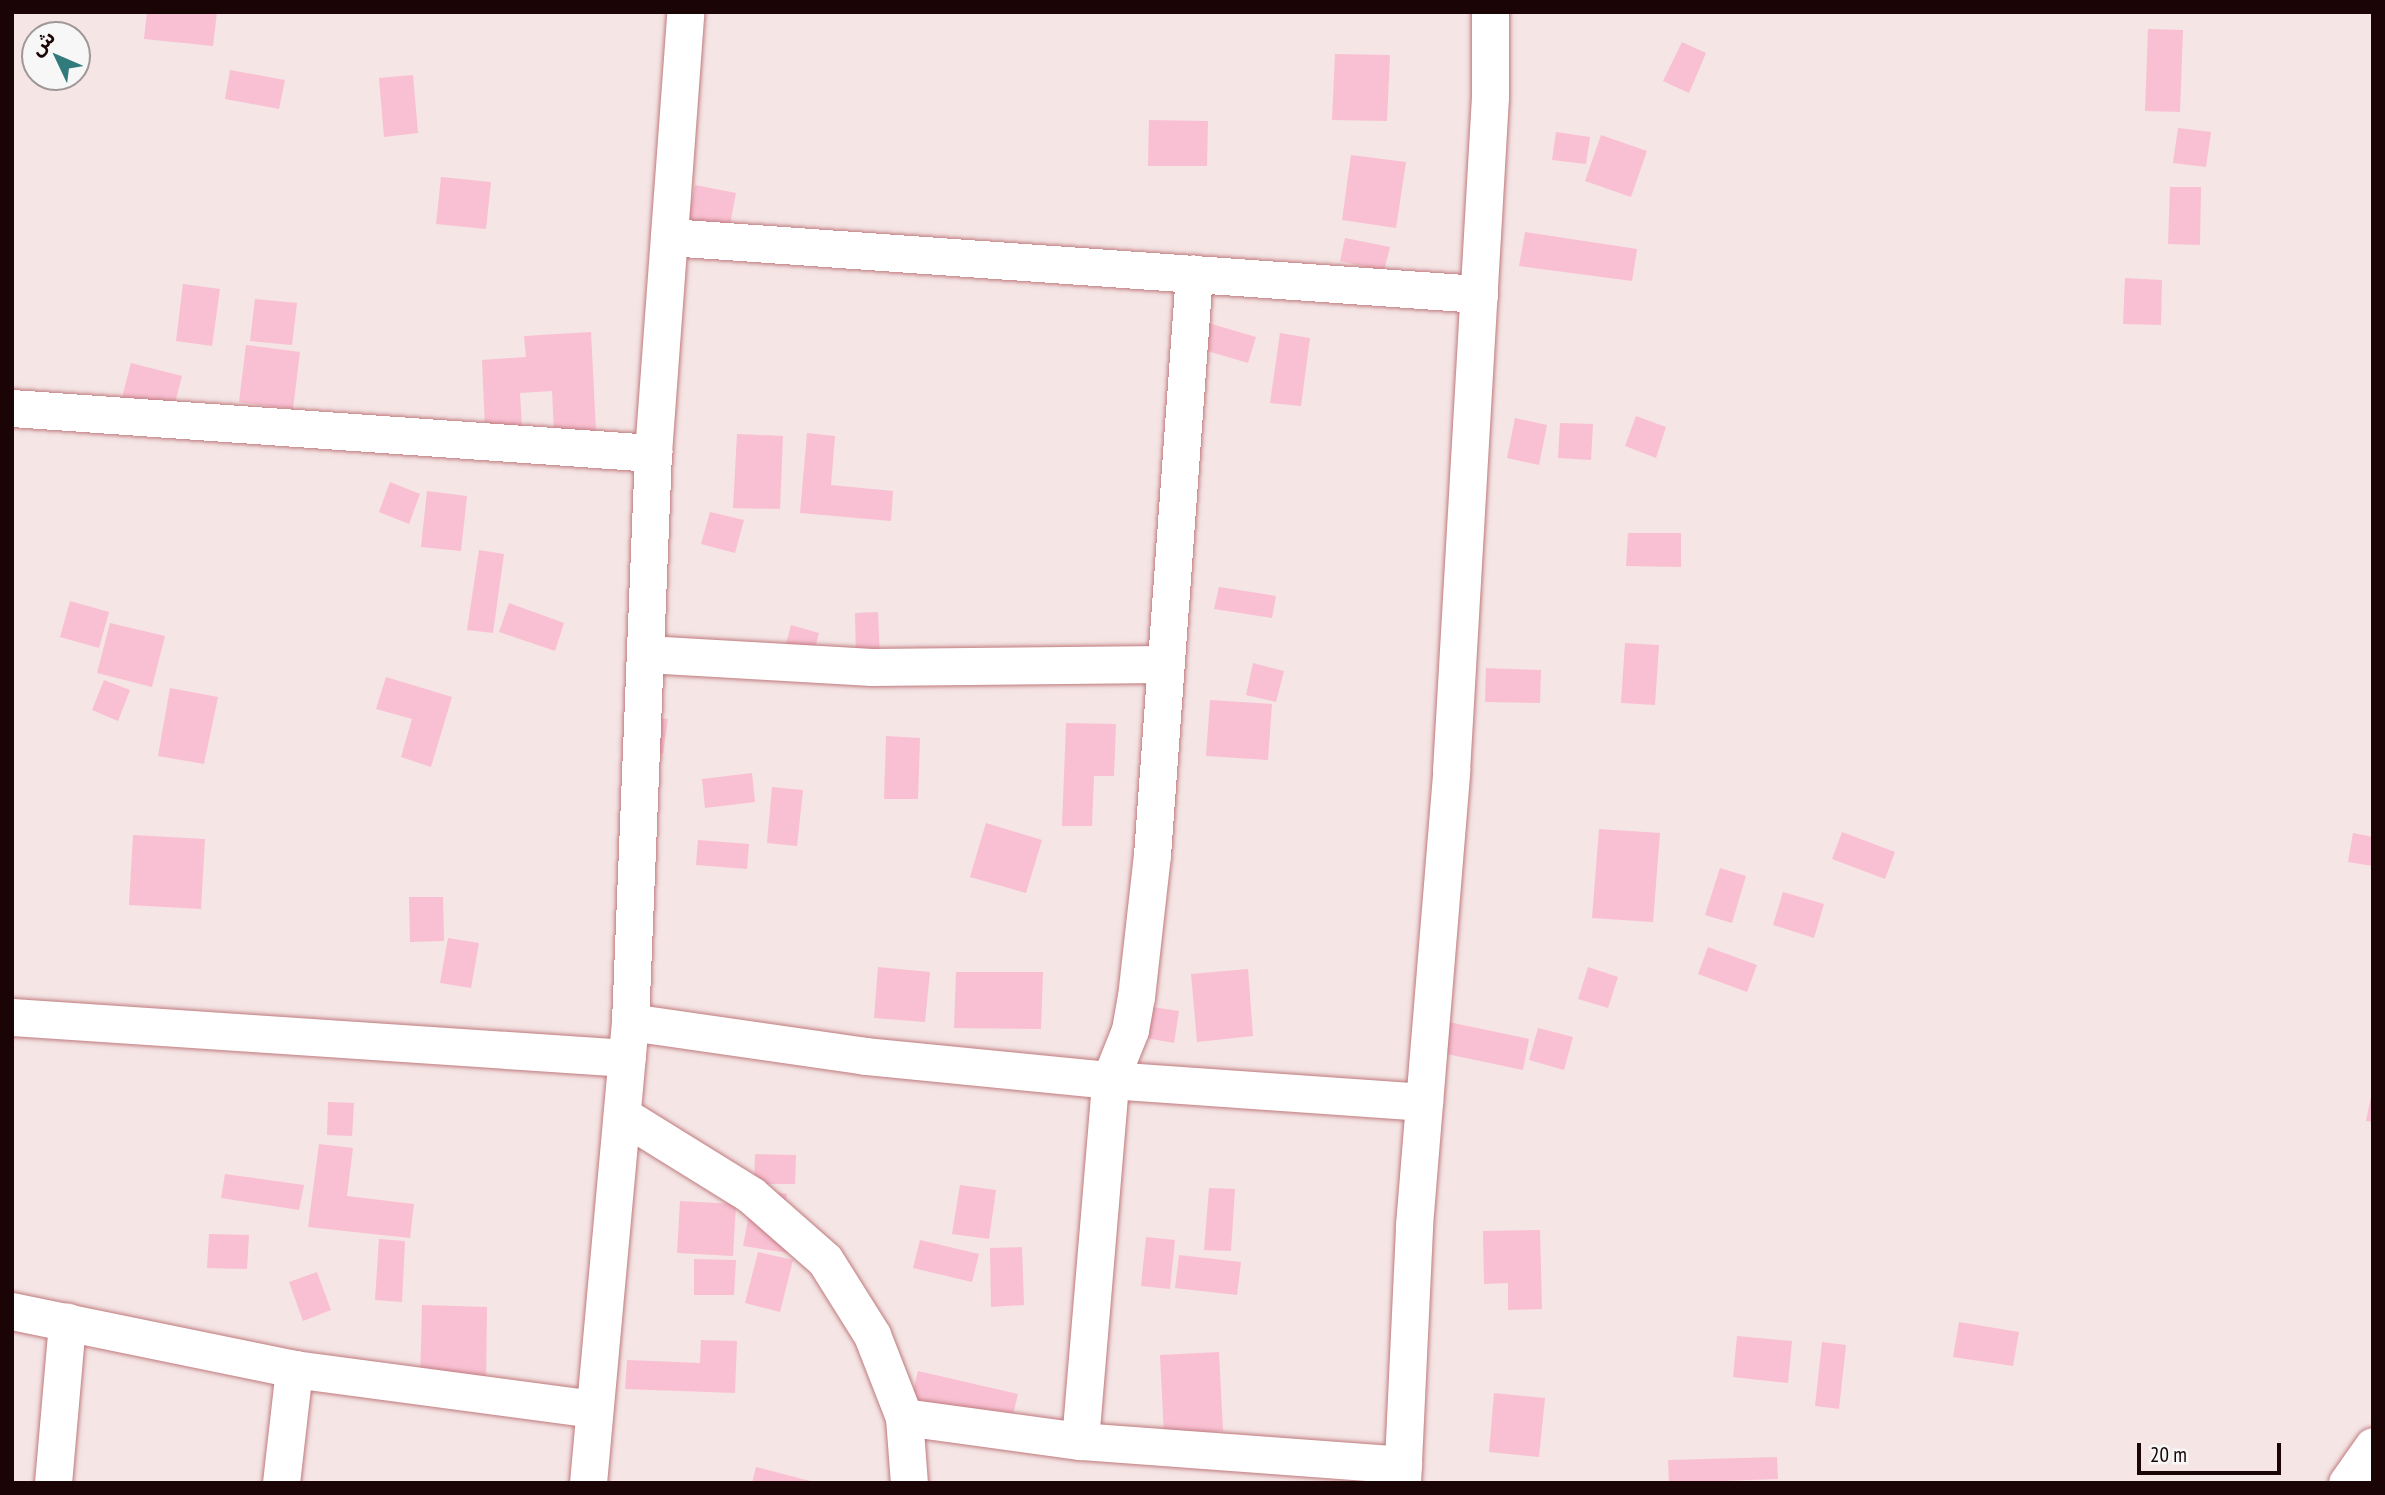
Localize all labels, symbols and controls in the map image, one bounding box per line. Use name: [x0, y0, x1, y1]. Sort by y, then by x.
north arrow: [21, 21, 91, 91]
text: ش: [25, 25, 60, 61]
scale bar: [2140, 1428, 2284, 1472]
text: 20 m: [2150, 1441, 2187, 1468]

